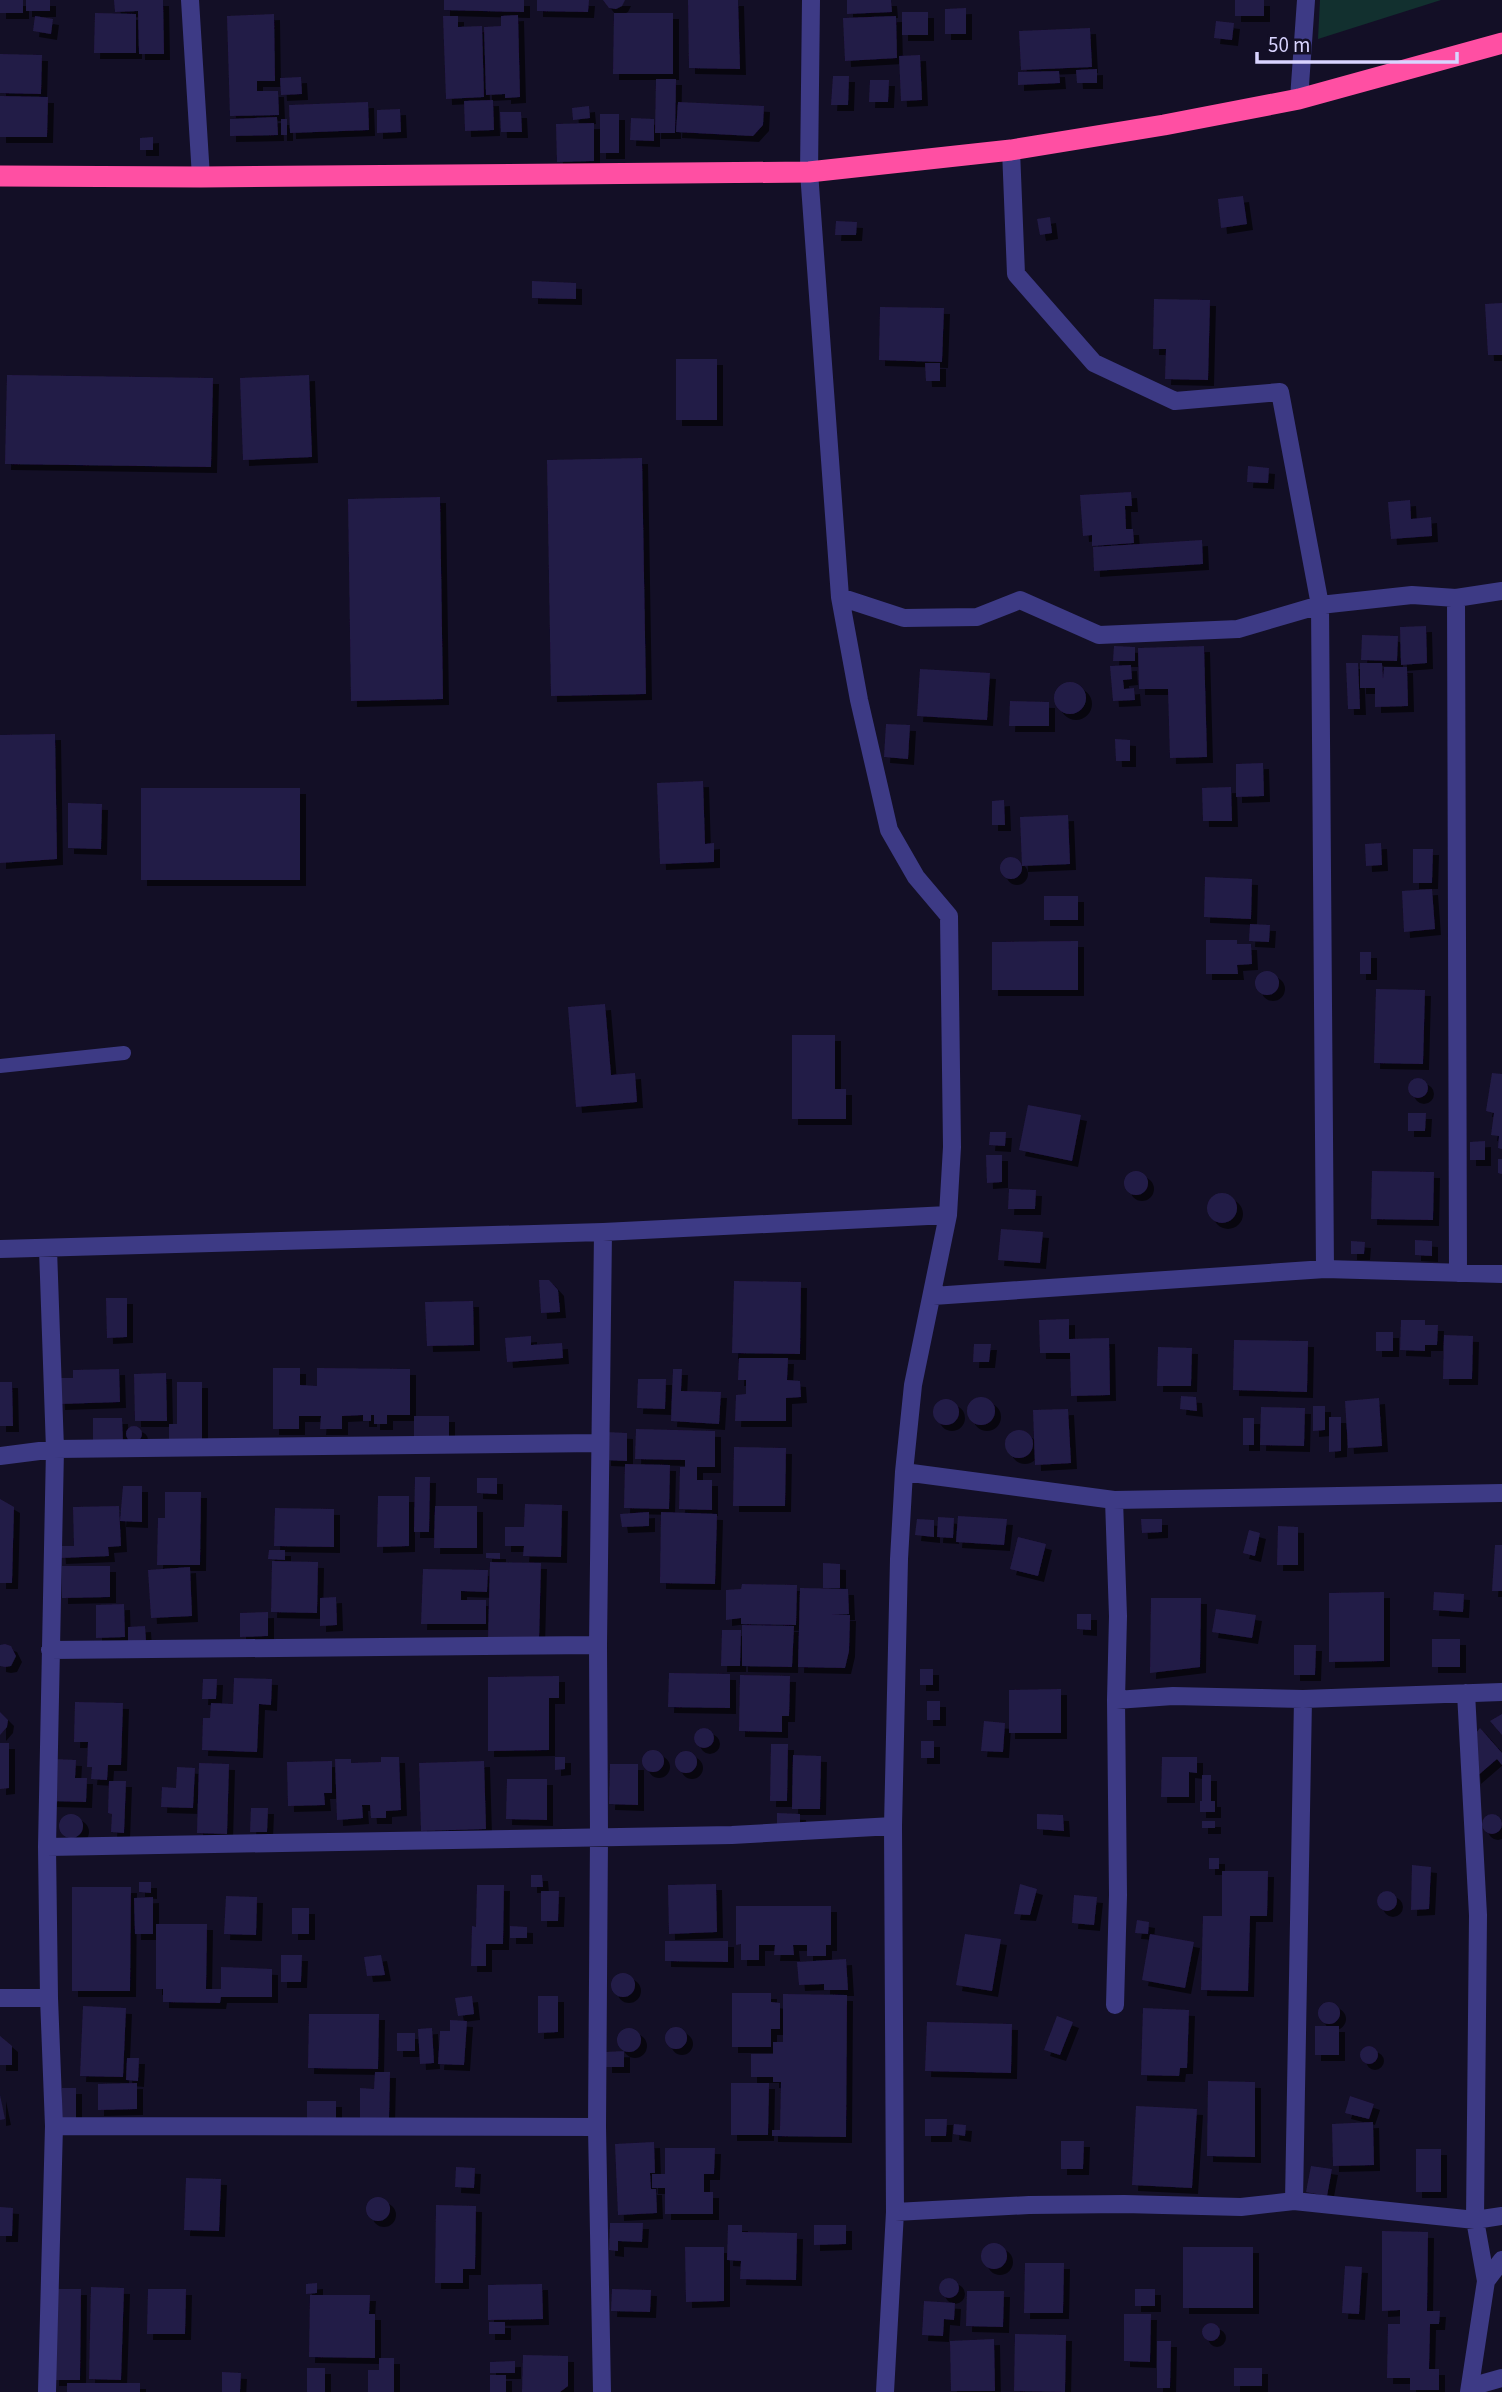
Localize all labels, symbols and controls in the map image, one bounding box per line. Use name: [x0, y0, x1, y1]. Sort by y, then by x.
scale bar: [1257, 21, 1456, 65]
text: 50 m: [1268, 30, 1310, 60]

